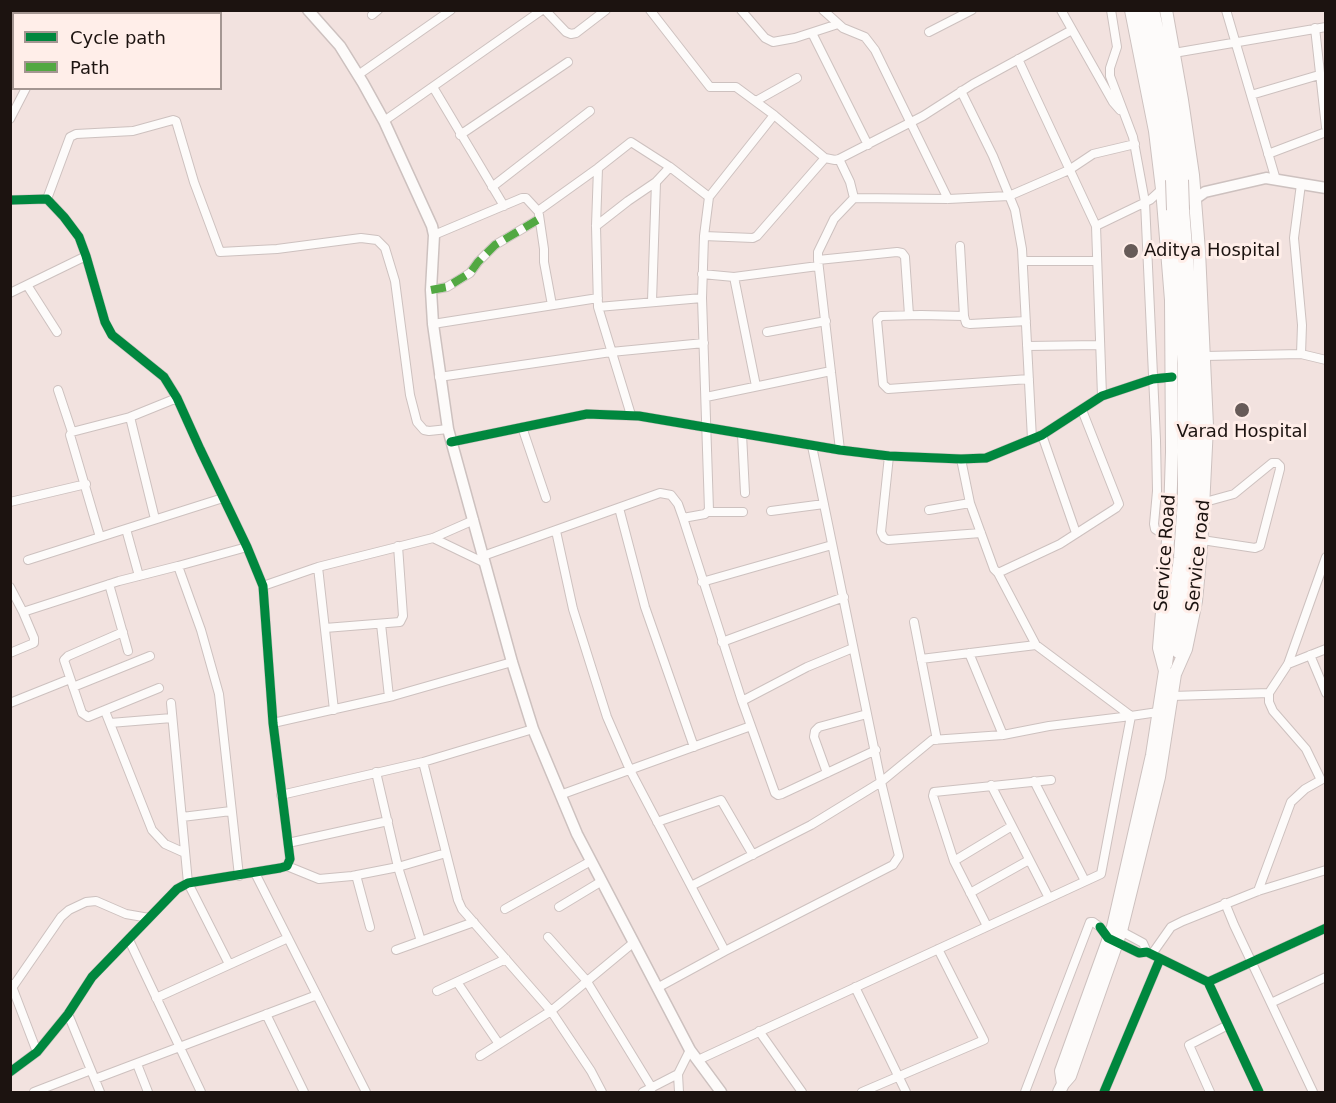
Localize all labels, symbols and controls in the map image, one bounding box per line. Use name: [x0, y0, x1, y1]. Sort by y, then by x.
legend: [12, 12, 222, 90]
text: Cycle path: [70, 27, 166, 48]
text: Path: [70, 57, 110, 78]
place label: Aditya Hospital: [1144, 240, 1280, 262]
marker: Aditya Hospital: [1122, 242, 1140, 260]
marker: Varad Hospital: [1233, 401, 1251, 419]
place label: Varad Hospital: [1177, 421, 1307, 443]
street label: Service Road: [1151, 494, 1181, 612]
street label: Service road: [1182, 499, 1216, 613]

